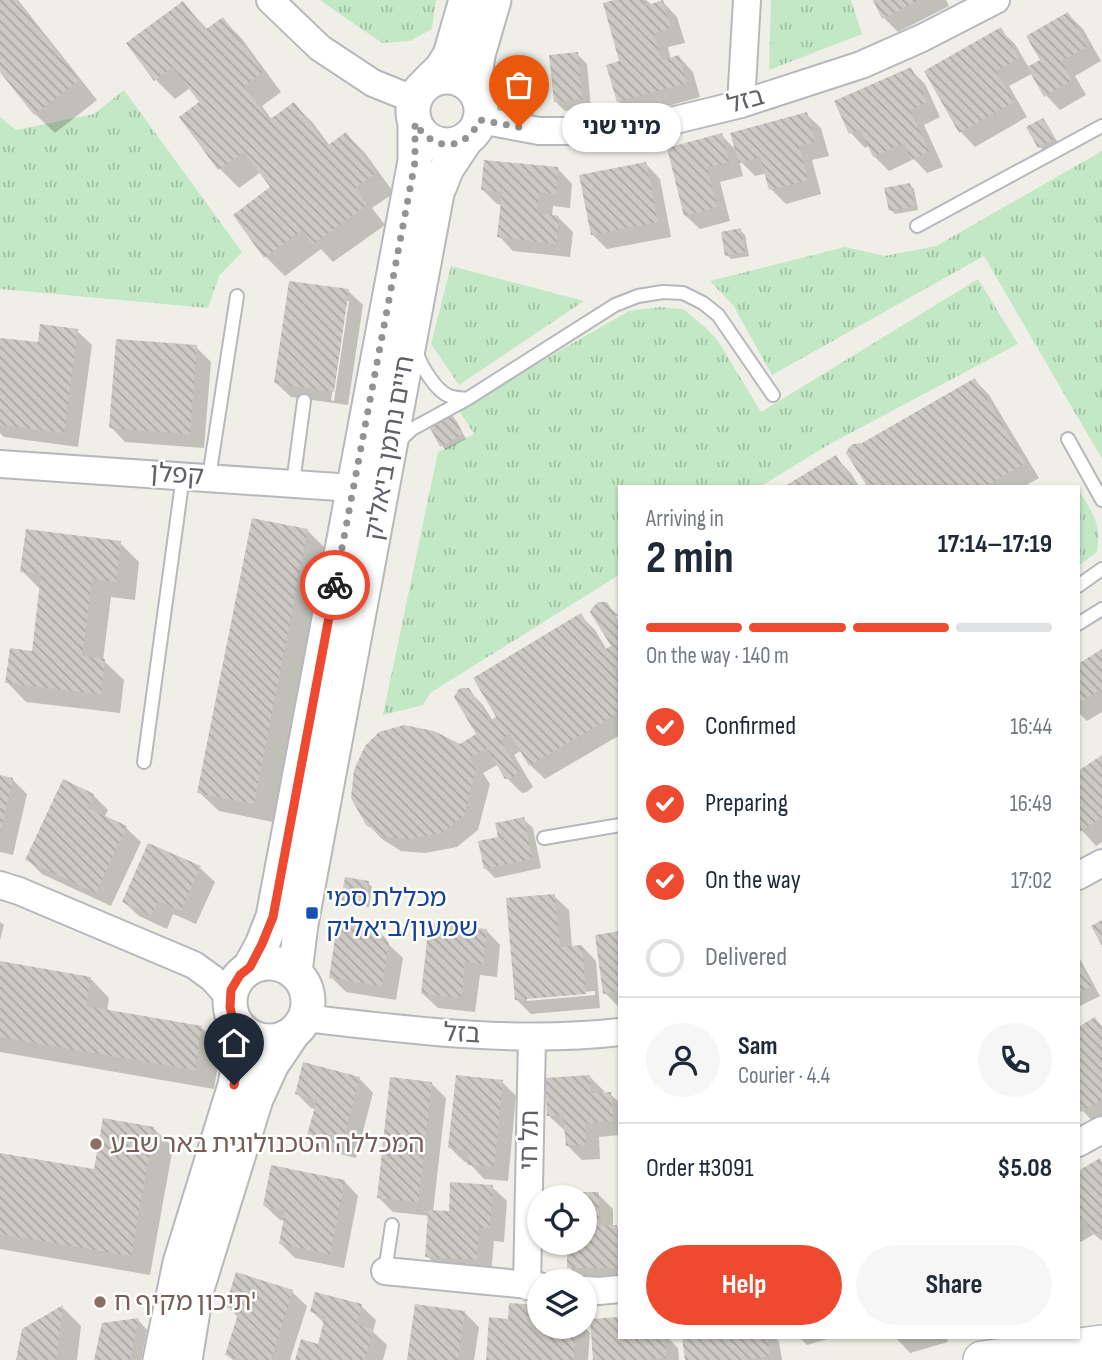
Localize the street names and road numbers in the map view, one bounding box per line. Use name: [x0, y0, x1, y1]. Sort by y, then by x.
street label: בזל: [724, 81, 768, 121]
street label: חיים נחמן ביאליק: [359, 353, 421, 543]
street label: קפלן: [149, 458, 205, 492]
street label: בזל: [443, 1018, 481, 1050]
street label: תל חי: [514, 1110, 546, 1170]

